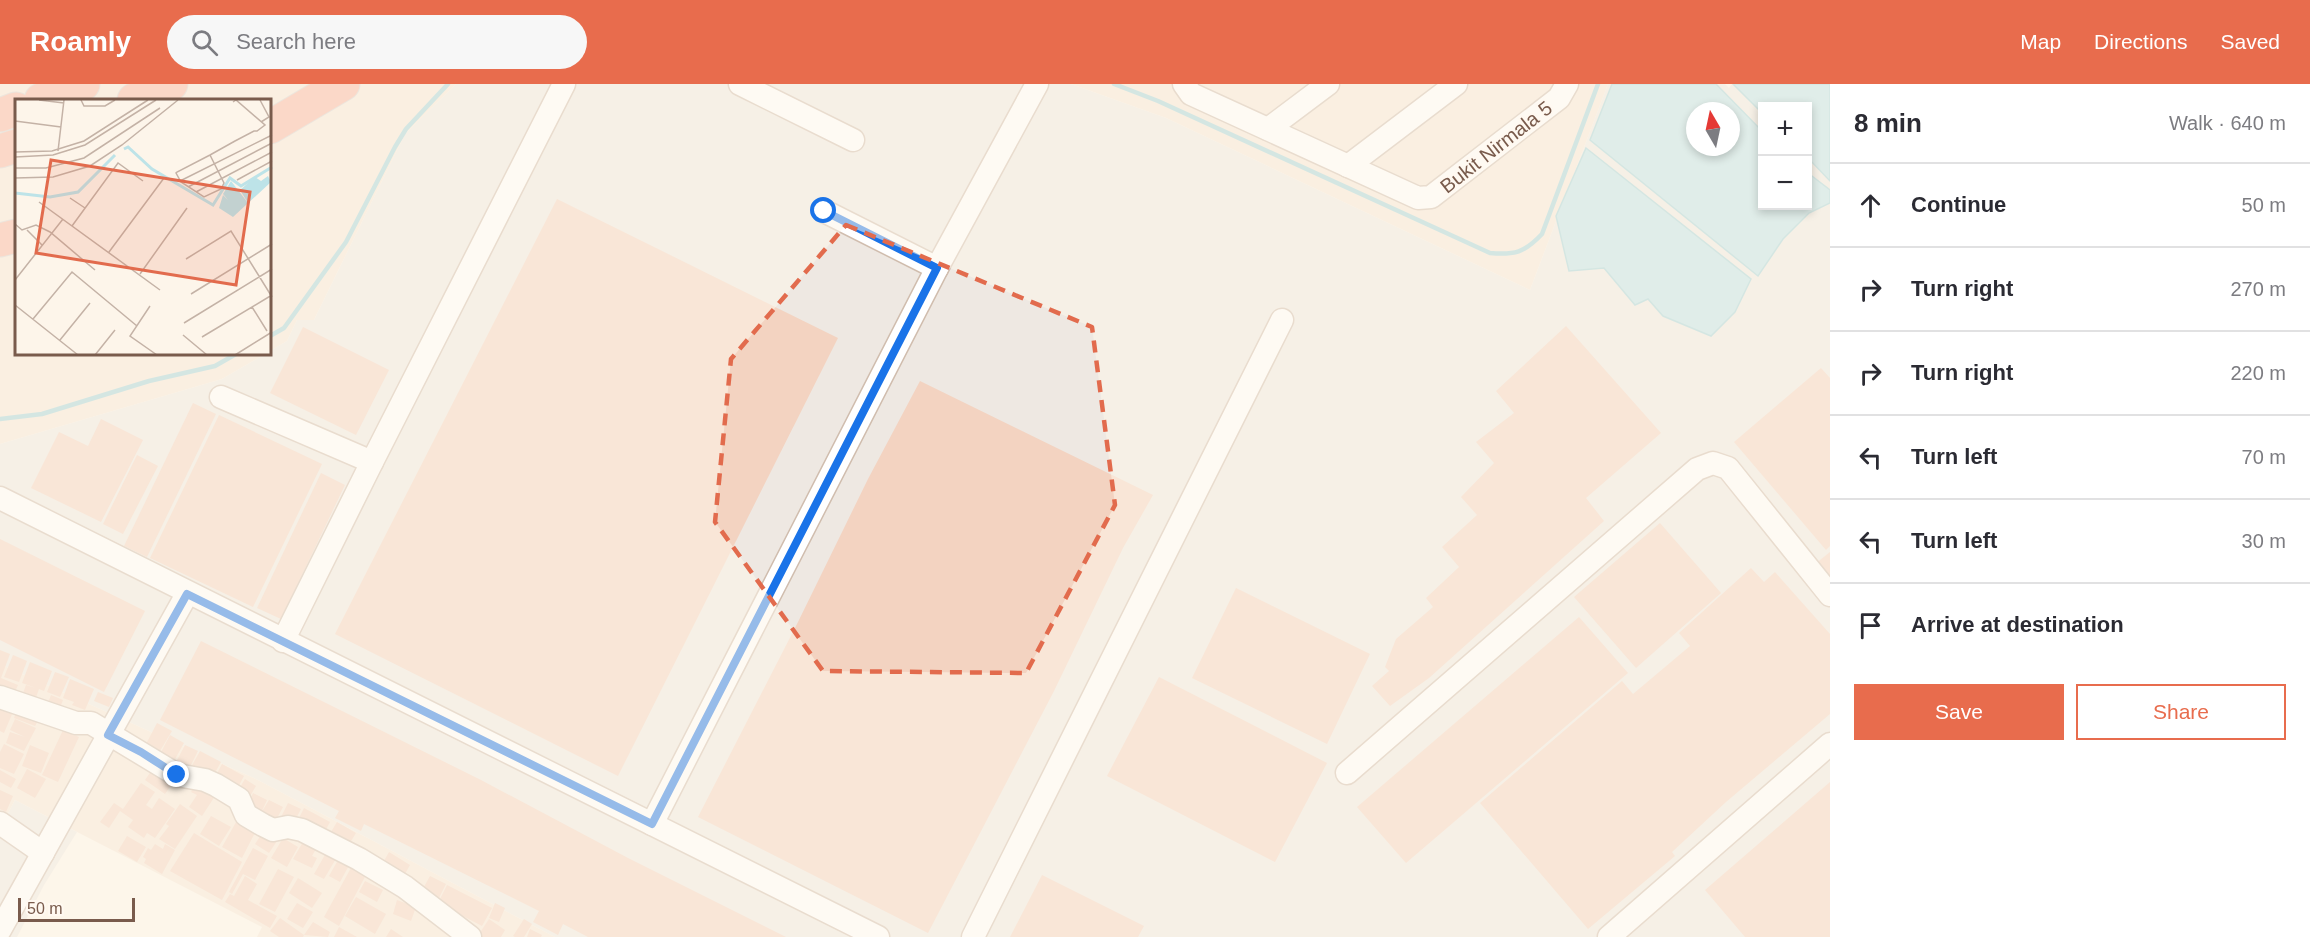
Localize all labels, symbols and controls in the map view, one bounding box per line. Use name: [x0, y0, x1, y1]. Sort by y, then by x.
search box: [167, 15, 587, 69]
text: Roamly: [30, 26, 131, 57]
icon: search: [188, 26, 221, 59]
text: Search here: [236, 29, 356, 54]
text: Map: [2020, 30, 2061, 53]
text: Directions: [2094, 30, 2187, 53]
text: Saved: [2220, 30, 2280, 53]
street label: Bukit Nirmala 5: [1436, 97, 1556, 197]
inset map: [15, 99, 272, 356]
north arrow: [1686, 102, 1740, 156]
map controls: [1758, 102, 1812, 210]
button: +: [1758, 102, 1812, 156]
text: 8 min: [1854, 108, 1922, 138]
text: Walk · 640 m: [2169, 112, 2286, 134]
button: −: [1758, 156, 1812, 210]
icon: ahead: [1854, 189, 1887, 222]
text: Continue: [1911, 192, 2006, 217]
text: 50 m: [2242, 194, 2286, 216]
route start: [810, 197, 836, 223]
icon: right: [1854, 273, 1887, 306]
text: Turn right: [1911, 276, 2013, 301]
text: 270 m: [2230, 278, 2286, 300]
icon: right: [1854, 357, 1887, 390]
text: Turn right: [1911, 360, 2013, 385]
text: 220 m: [2230, 362, 2286, 384]
icon: left: [1854, 441, 1887, 474]
text: Turn left: [1911, 444, 1997, 469]
text: 70 m: [2242, 446, 2286, 468]
icon: left: [1854, 525, 1887, 558]
text: Turn left: [1911, 528, 1997, 553]
text: 30 m: [2242, 530, 2286, 552]
icon: arrive: [1854, 609, 1887, 642]
text: Arrive at destination: [1911, 612, 2124, 637]
button: Save: [1854, 684, 2064, 740]
button: Share: [2076, 684, 2286, 740]
route end: [163, 761, 189, 787]
scale bar: [18, 895, 135, 922]
text: 50 m: [27, 900, 63, 917]

